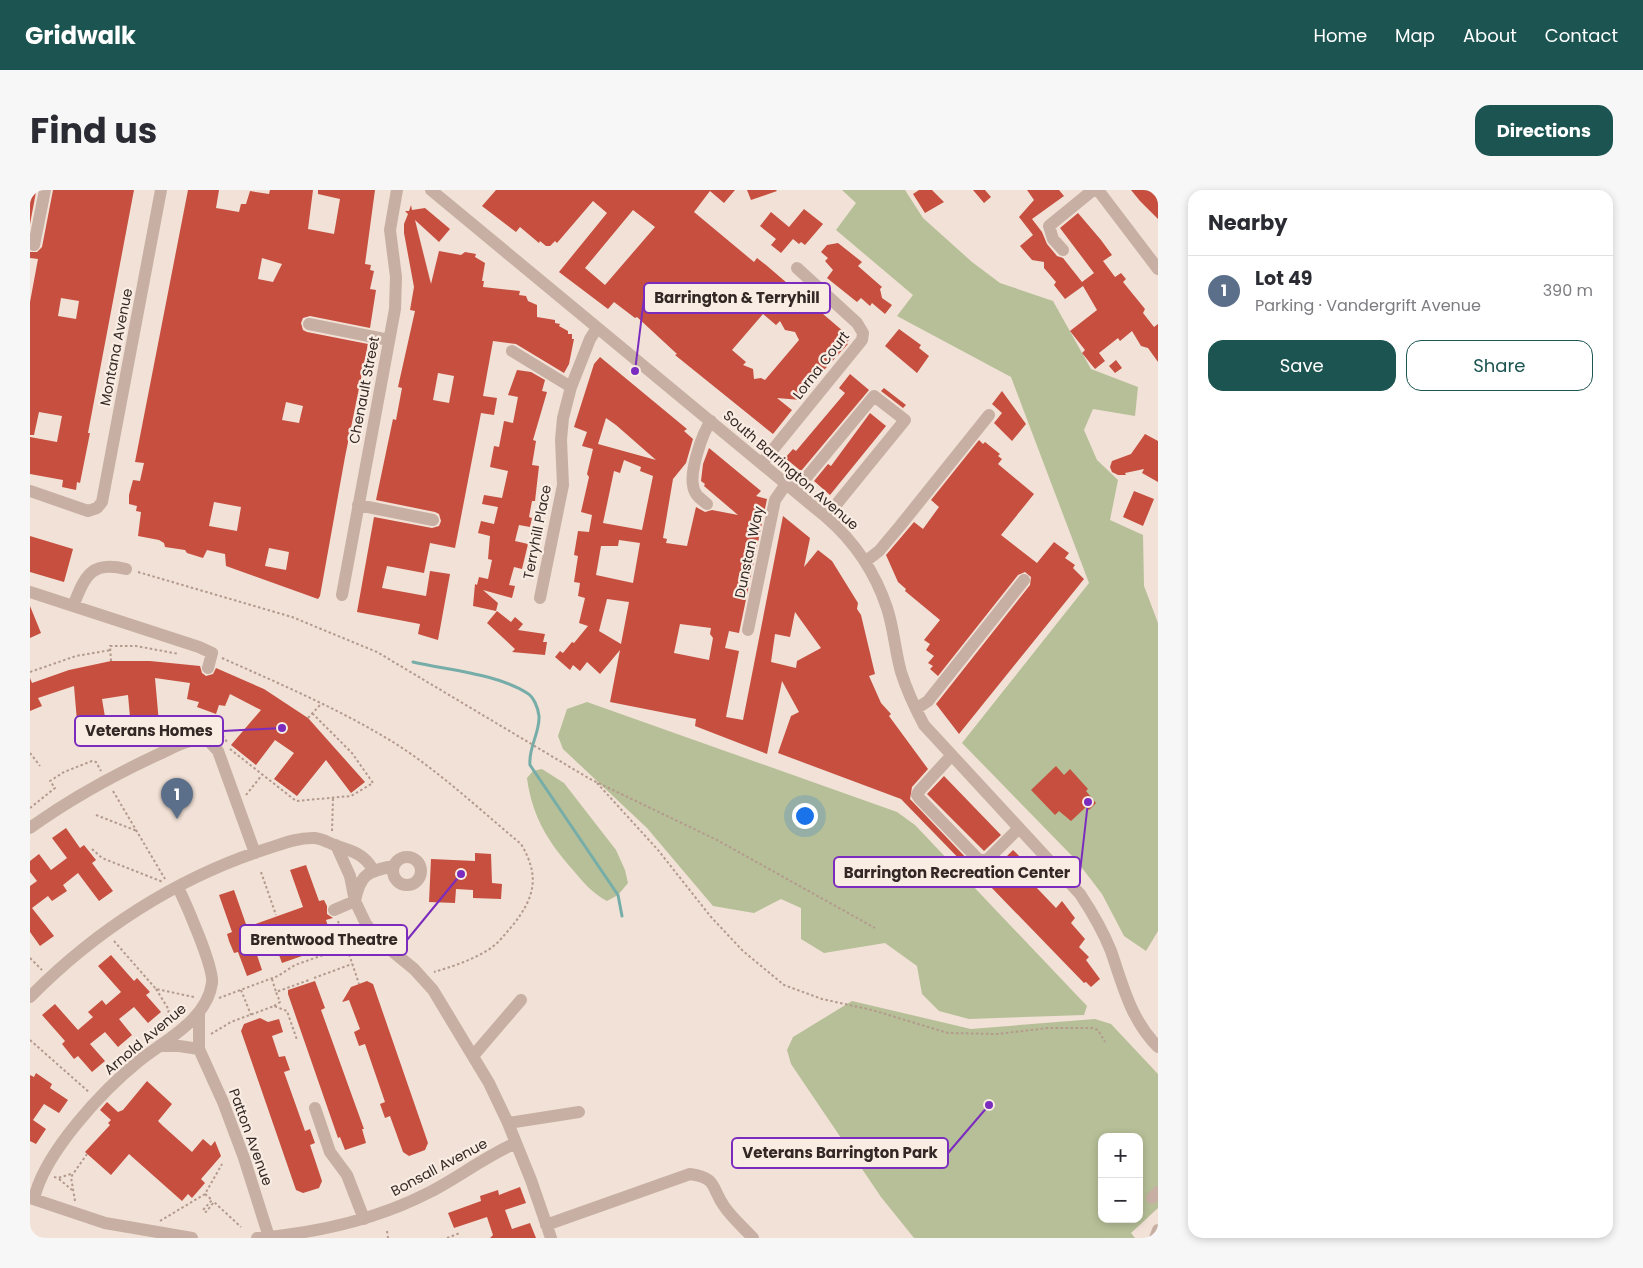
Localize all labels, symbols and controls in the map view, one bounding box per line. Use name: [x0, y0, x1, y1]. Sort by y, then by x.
text: Gridwalk: [25, 19, 136, 52]
text: Home: [1313, 23, 1367, 48]
text: Map: [1395, 23, 1435, 48]
text: About: [1463, 23, 1517, 48]
text: Contact: [1545, 23, 1618, 48]
button: Directions: [1475, 105, 1613, 156]
text: Find us: [30, 106, 157, 155]
text: Nearby: [1208, 208, 1288, 237]
text: Lot 49: [1255, 265, 1312, 292]
text: 1: [1221, 279, 1227, 302]
text: 390 m: [1543, 279, 1593, 302]
callout: Barrington & Terryhill: [644, 283, 830, 313]
street label: Montana Avenue: [95, 286, 137, 407]
text: Barrington & Terryhill: [654, 287, 820, 308]
text: Parking · Vandergrift Avenue: [1255, 294, 1481, 317]
street label: Lorna Court: [788, 327, 854, 403]
street label: Chenault Street: [344, 335, 384, 445]
button: Save: [1208, 340, 1396, 391]
button: Share: [1406, 340, 1593, 391]
street label: South Barrington Avenue: [719, 405, 863, 535]
street label: Terryhill Place: [518, 483, 556, 581]
street label: Dunstan Way: [730, 504, 769, 600]
callout: Veterans Homes: [75, 716, 223, 746]
text: Veterans Homes: [85, 720, 213, 741]
pin: 1: [161, 778, 193, 819]
your location: [792, 803, 818, 829]
callout: Barrington Recreation Center: [834, 857, 1080, 887]
text: Barrington Recreation Center: [844, 862, 1071, 883]
callout: Brentwood Theatre: [240, 925, 407, 955]
text: Brentwood Theatre: [250, 929, 398, 950]
street label: Arnold Avenue: [100, 998, 191, 1079]
street label: Patton Avenue: [224, 1086, 278, 1189]
street label: Bonsall Avenue: [387, 1133, 491, 1201]
map controls: [1098, 1133, 1143, 1223]
button: +: [1098, 1133, 1143, 1178]
callout: Veterans Barrington Park: [732, 1138, 948, 1168]
text: Veterans Barrington Park: [742, 1142, 939, 1163]
button: −: [1098, 1178, 1143, 1223]

